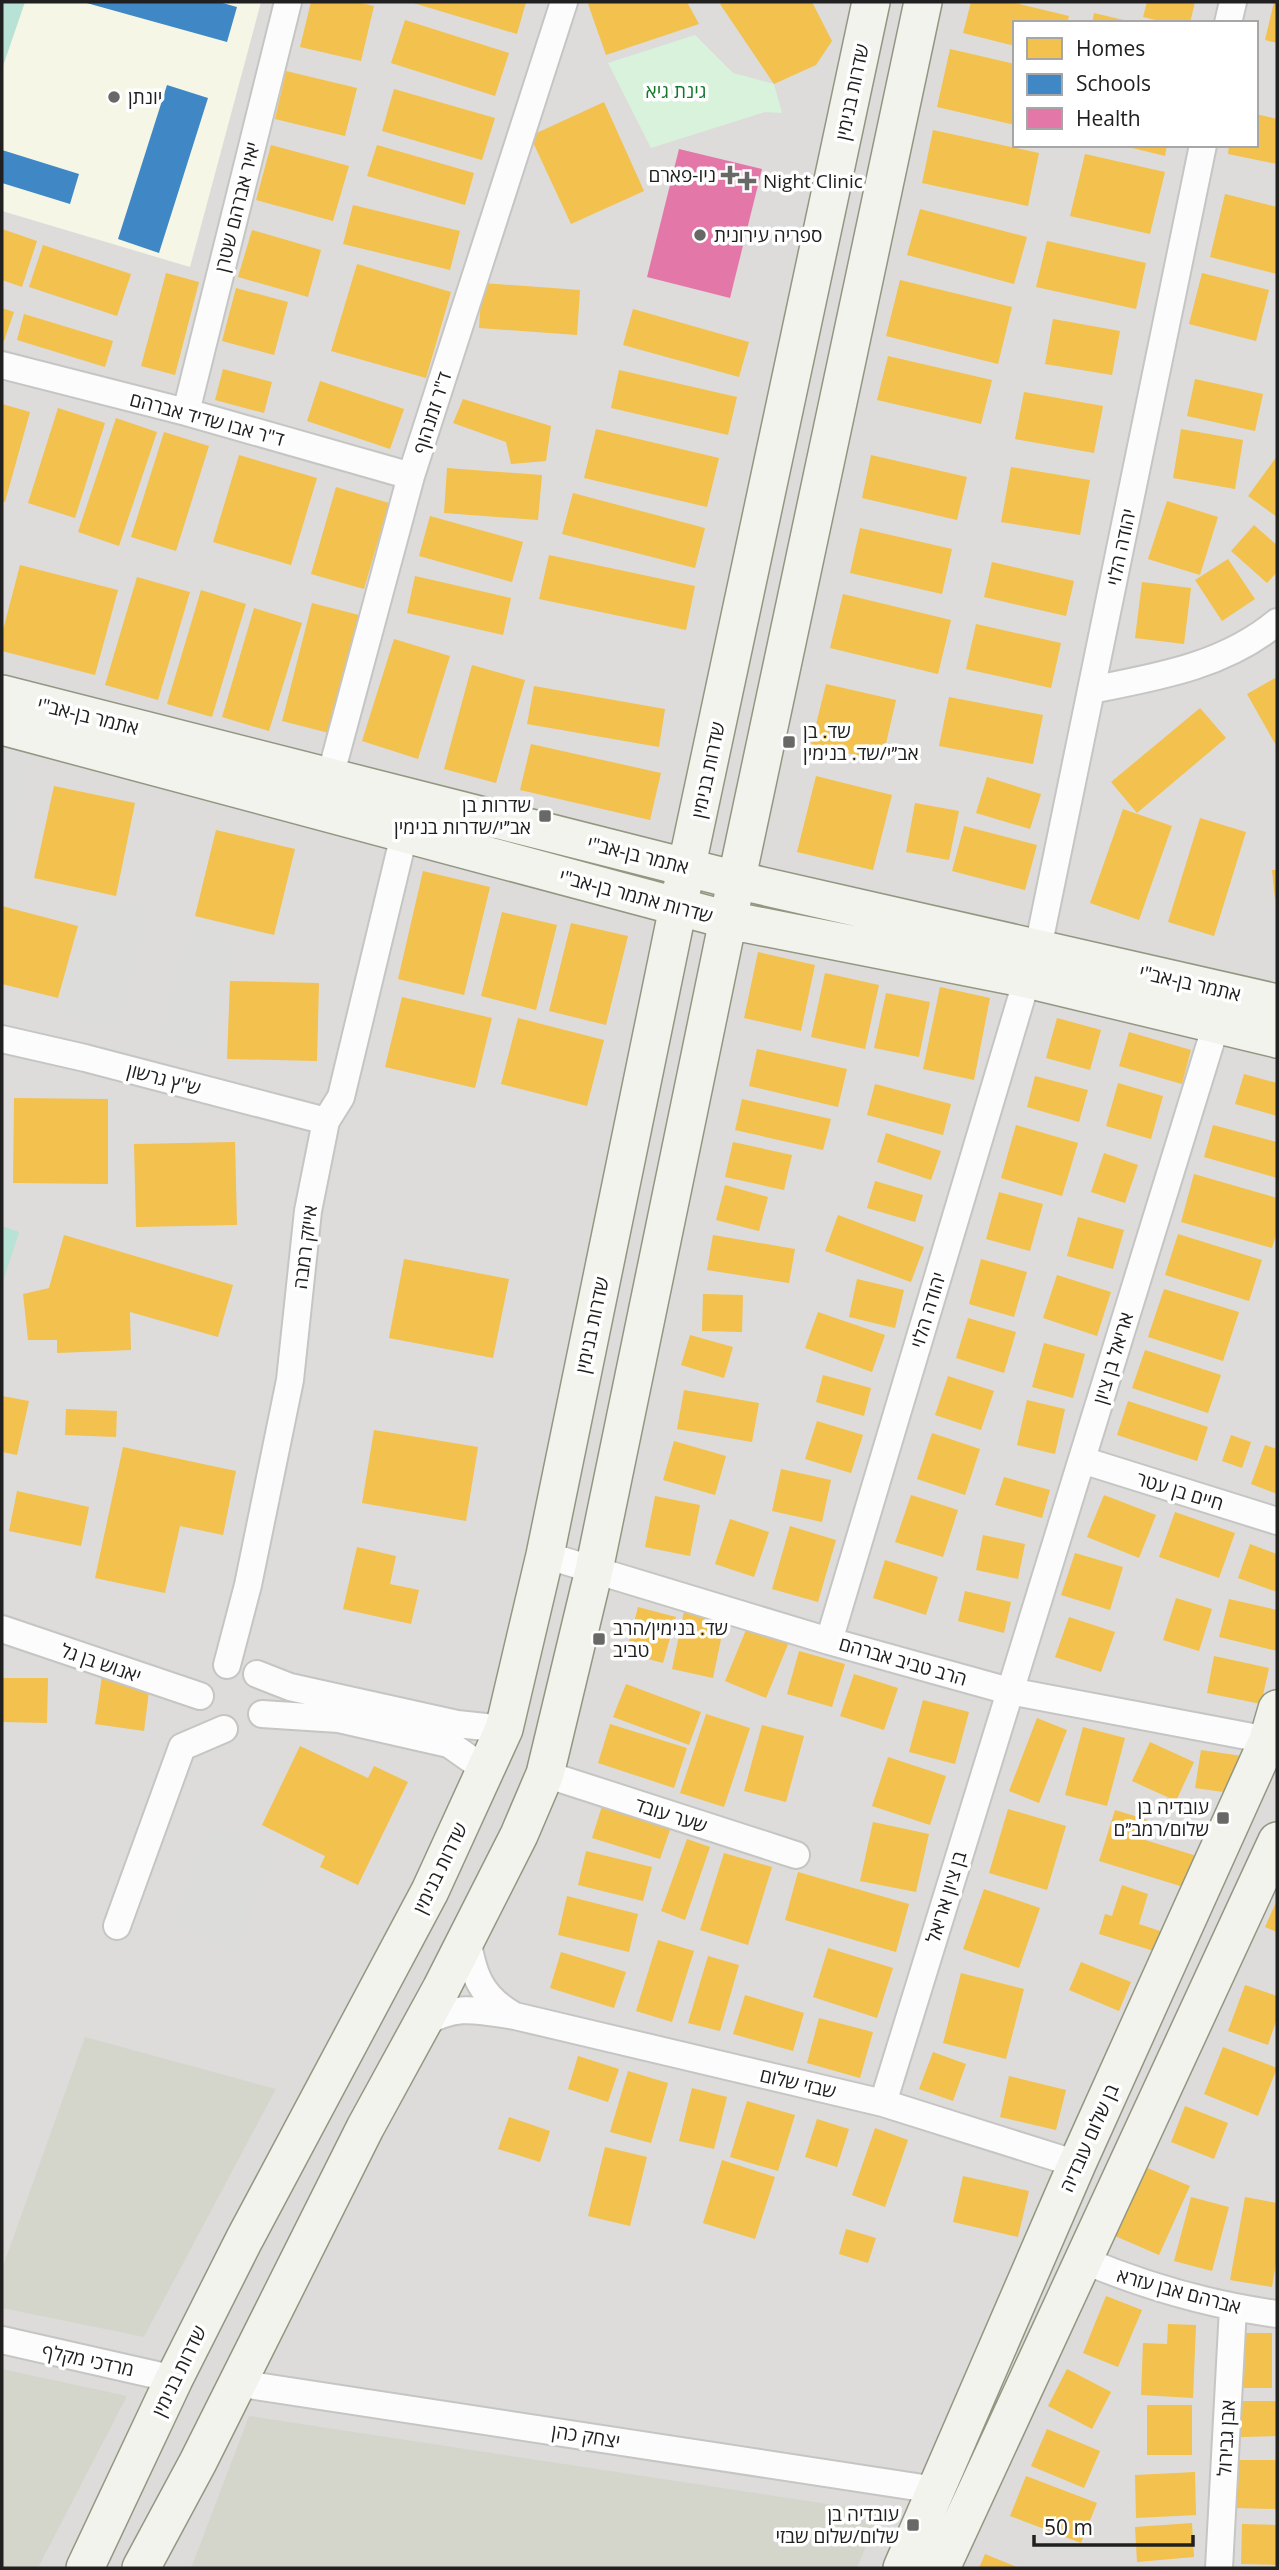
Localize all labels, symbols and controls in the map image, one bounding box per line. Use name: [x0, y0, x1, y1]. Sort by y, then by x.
legend: [1013, 21, 1258, 147]
text: Homes: [1076, 34, 1145, 62]
street label: שדרות בנימין: [829, 41, 875, 143]
text: Schools: [1076, 69, 1151, 97]
park label: גינת גיא: [646, 78, 706, 104]
place label: יונתן: [128, 84, 162, 110]
marker: יונתן: [106, 89, 122, 105]
text: Health: [1076, 104, 1141, 132]
street label: יאיר אברהם שטרן: [208, 139, 266, 275]
place label: ניו-פארם: [649, 162, 716, 188]
marker: ניו-פארם: [722, 167, 738, 183]
place label: Night Clinic: [763, 168, 863, 194]
marker: Night Clinic: [737, 171, 757, 191]
place label: ספריה עירונית: [714, 222, 822, 248]
marker: ספריה עירונית: [692, 227, 708, 243]
street label: ד"ר זמנהוף: [407, 368, 458, 457]
street label: ד"ר אבו שדיד אברהם: [127, 386, 288, 452]
street label: יהודה הלוי: [1100, 506, 1142, 588]
street label: אתמר בן-אב"י: [35, 691, 141, 741]
place label: שד. בן אב״י/שד. בנימין: [803, 718, 919, 766]
street label: שדרות בנימין: [685, 719, 731, 821]
marker: שד. בן אב״י/שד. בנימין: [781, 734, 797, 750]
place label: שדרות בן אב״י/שדרות בנימין: [394, 792, 531, 840]
marker: שדרות בן אב״י/שדרות בנימין: [537, 808, 553, 824]
street label: אתמר בן-אב"י: [585, 830, 691, 880]
street label: שדרות אתמר בן-אב"י: [556, 863, 716, 929]
street label: אתמר בן-אב"י: [1137, 959, 1243, 1007]
street label: ש"ץ גרשון: [124, 1057, 204, 1101]
street label: אייזק רמבה: [287, 1203, 323, 1291]
street label: יהודה הלוי: [904, 1269, 952, 1351]
street label: שדרות בנימין: [569, 1274, 615, 1376]
street label: אריאל בן ציון: [1087, 1309, 1139, 1407]
street label: חיים בן עטר: [1133, 1465, 1227, 1517]
place label: שד. בנימין/הרב טביב: [613, 1615, 728, 1663]
street label: הרב טביב אברהם: [836, 1630, 970, 1692]
marker: שד. בנימין/הרב טביב: [591, 1631, 607, 1647]
street label: יאנוש בן גל: [57, 1637, 145, 1689]
street label: שער עובד: [632, 1791, 710, 1839]
place label: עובדיה בן שלום/רמב״ם: [1113, 1794, 1209, 1842]
marker: עובדיה בן שלום/רמב״ם: [1215, 1810, 1231, 1826]
street label: שדרות בנימין: [407, 1818, 473, 1918]
street label: בן ציון אריאל: [920, 1848, 972, 1946]
street label: שבזי שלום: [757, 2062, 839, 2104]
street label: בן שלום עובדיה: [1054, 2080, 1124, 2196]
street label: אברהם אבן עזרא: [1114, 2262, 1244, 2320]
street label: שדרות בנימין: [146, 2321, 212, 2421]
street label: מרדכי מקלף: [40, 2338, 136, 2382]
street label: אבן גבירול: [1211, 2399, 1241, 2477]
street label: יצחק כהן: [550, 2418, 622, 2454]
place label: עובדיה בן שלום/שלום שבזי: [775, 2501, 899, 2549]
scale bar: [1034, 2504, 1193, 2548]
text: 50 m: [1044, 2513, 1093, 2541]
marker: עובדיה בן שלום/שלום שבזי: [905, 2517, 921, 2533]

